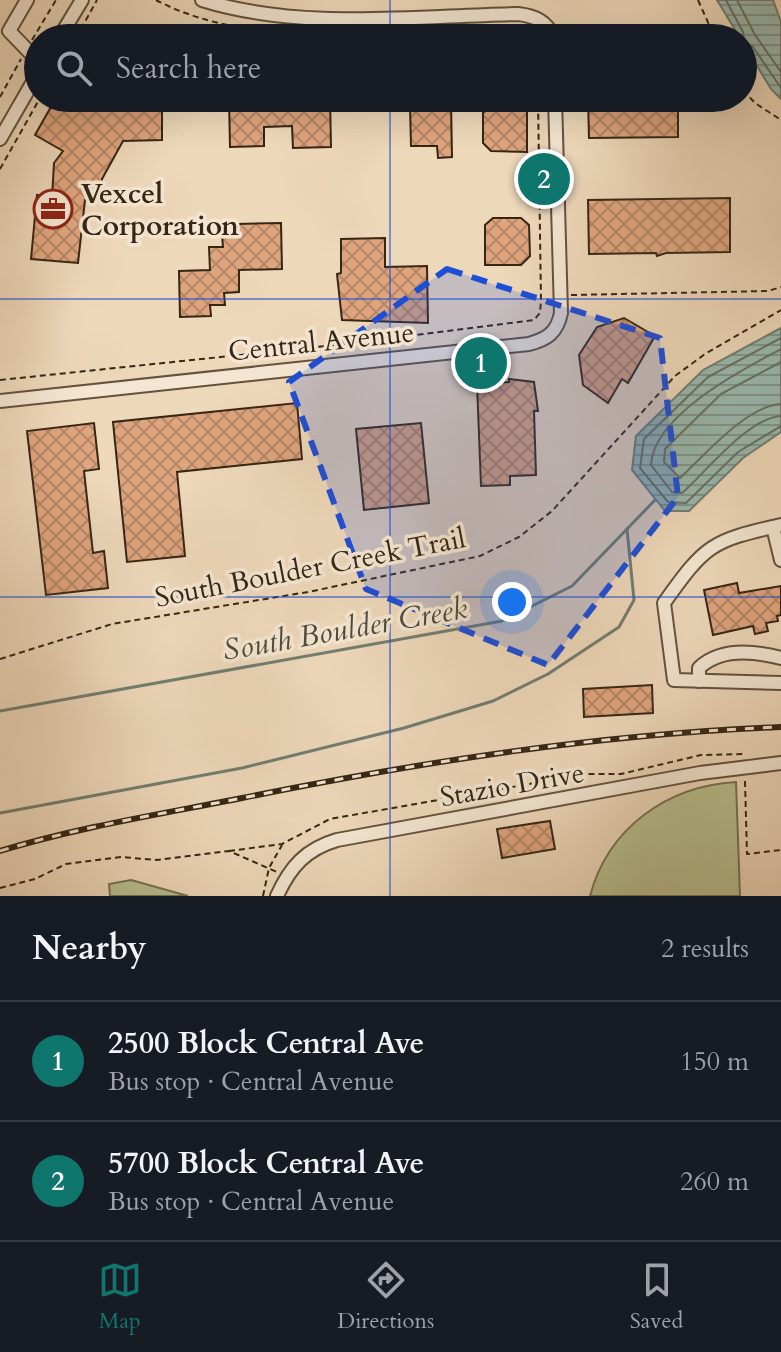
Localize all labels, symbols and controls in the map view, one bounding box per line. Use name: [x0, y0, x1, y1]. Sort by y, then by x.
search box: [24, 24, 757, 112]
icon: search: [52, 46, 96, 90]
text: Search here: [116, 48, 261, 89]
pin: 2: [518, 149, 570, 209]
place label: Vexcel Corporation: [81, 175, 239, 245]
office icon: Vexcel Corporation: [32, 188, 74, 230]
street label: Central Avenue: [226, 313, 416, 371]
pin: 1: [455, 333, 507, 393]
street label: South Boulder Creek Trail: [152, 519, 469, 617]
your location: [492, 582, 532, 622]
water label: South Boulder Creek: [220, 588, 471, 671]
street label: Stazio Drive: [437, 754, 587, 816]
text: Nearby: [32, 925, 147, 971]
text: 2 results: [661, 931, 749, 966]
text: 2500 Block Central Ave: [108, 1023, 424, 1064]
text: 1: [51, 1044, 65, 1079]
text: 150 m: [680, 1044, 749, 1079]
text: Bus stop · Central Avenue: [108, 1064, 394, 1099]
text: 5700 Block Central Ave: [108, 1143, 424, 1184]
text: 2: [51, 1164, 65, 1199]
text: 260 m: [680, 1164, 749, 1199]
text: Bus stop · Central Avenue: [108, 1184, 394, 1219]
tab: Map: [98, 1258, 142, 1336]
tab: Directions: [337, 1258, 434, 1336]
tab: Saved: [630, 1258, 683, 1336]

